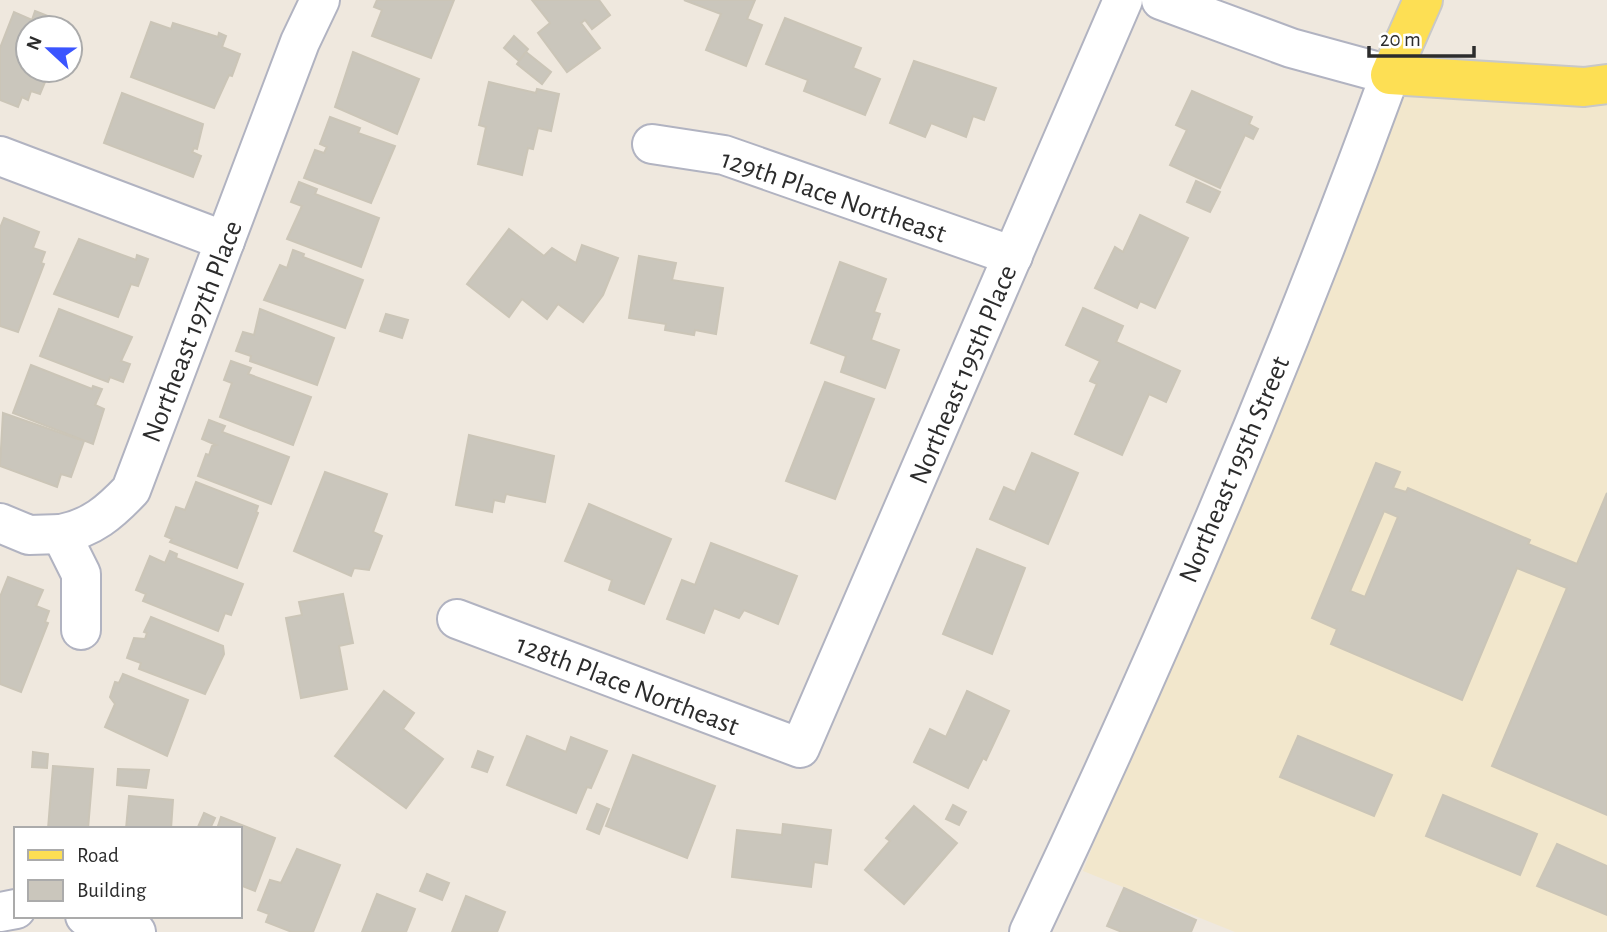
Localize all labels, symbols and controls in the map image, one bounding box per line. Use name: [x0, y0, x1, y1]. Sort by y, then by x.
north arrow: [14, 14, 84, 84]
scale bar: [1369, 14, 1474, 58]
text: 20 m: [1380, 29, 1421, 50]
text: N: [23, 34, 46, 53]
street label: 129th Place Northeast: [717, 145, 950, 249]
street label: Northeast 197th Place: [138, 217, 248, 446]
street label: Northeast 195th Place: [905, 261, 1023, 488]
street label: Northeast 195th Street: [1175, 352, 1295, 587]
street label: 128th Place Northeast: [512, 630, 743, 741]
legend: [14, 827, 242, 918]
text: Road: [77, 845, 119, 866]
text: Building: [77, 880, 147, 901]

